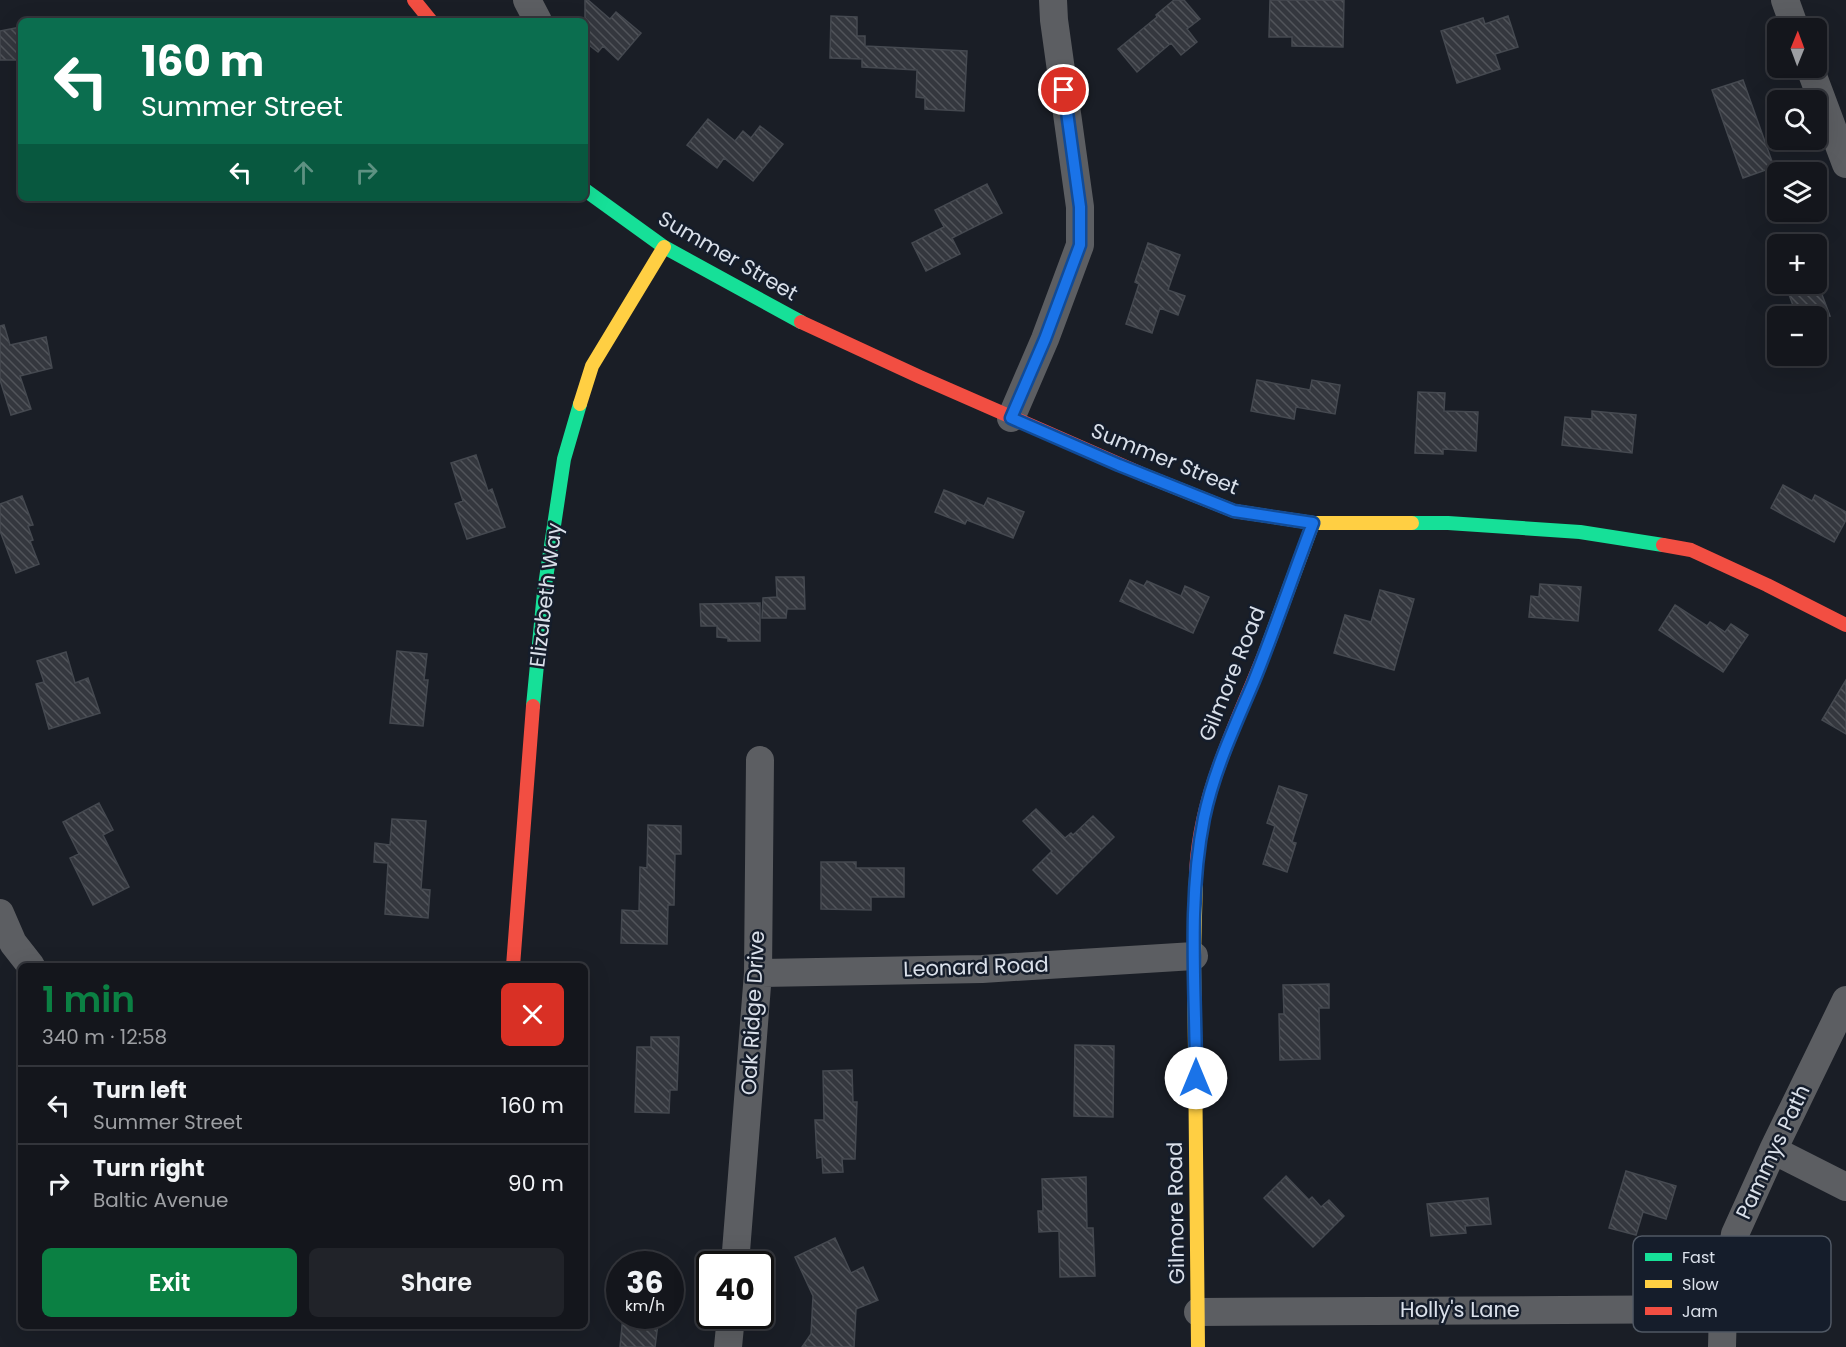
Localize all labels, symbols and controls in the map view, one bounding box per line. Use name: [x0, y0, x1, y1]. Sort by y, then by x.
north arrow: [1767, 18, 1827, 78]
map controls: [1767, 18, 1827, 366]
text: 160 m: [141, 32, 264, 91]
icon: left: [42, 42, 120, 120]
pin: [1038, 64, 1089, 115]
icon: arrive: [1047, 73, 1080, 106]
text: Summer Street: [141, 88, 343, 125]
button: search: [1767, 90, 1827, 150]
icon: left: [224, 156, 257, 189]
icon: ahead: [287, 156, 320, 189]
icon: right: [350, 156, 383, 189]
button: layers: [1767, 162, 1827, 222]
street label: Summer Street: [653, 204, 803, 307]
button: +: [1767, 234, 1827, 294]
button: −: [1767, 306, 1827, 366]
street label: Summer Street: [1087, 416, 1243, 501]
street label: Elizabeth Way: [522, 521, 569, 669]
street label: Gilmore Road: [1191, 602, 1272, 745]
street label: Oak Ridge Drive: [734, 930, 771, 1096]
street label: Leonard Road: [903, 949, 1049, 984]
text: 1 min: [42, 974, 135, 1025]
button: close: [501, 983, 564, 1046]
text: 340 m · 12:58: [42, 1023, 167, 1051]
position arrow: [1164, 1046, 1228, 1110]
text: Turn left: [93, 1075, 187, 1106]
street label: Pammys Path: [1729, 1080, 1816, 1224]
icon: left: [42, 1089, 75, 1122]
text: 160 m: [501, 1090, 564, 1121]
text: Summer Street: [93, 1108, 243, 1136]
street label: Gilmore Road: [1160, 1141, 1191, 1285]
text: Turn right: [93, 1153, 204, 1184]
icon: right: [42, 1167, 75, 1200]
text: 90 m: [508, 1168, 564, 1199]
text: Baltic Avenue: [93, 1186, 228, 1214]
legend: [1633, 1236, 1831, 1332]
text: Fast: [1682, 1246, 1715, 1269]
button: Exit: [42, 1248, 297, 1317]
button: Share: [309, 1248, 564, 1317]
speed limit sign: 40: [696, 1251, 774, 1329]
text: 36: [626, 1261, 664, 1304]
text: Slow: [1682, 1273, 1719, 1296]
text: km/h: [625, 1295, 665, 1316]
street label: Holly's Lane: [1400, 1295, 1520, 1324]
text: Jam: [1682, 1300, 1718, 1323]

